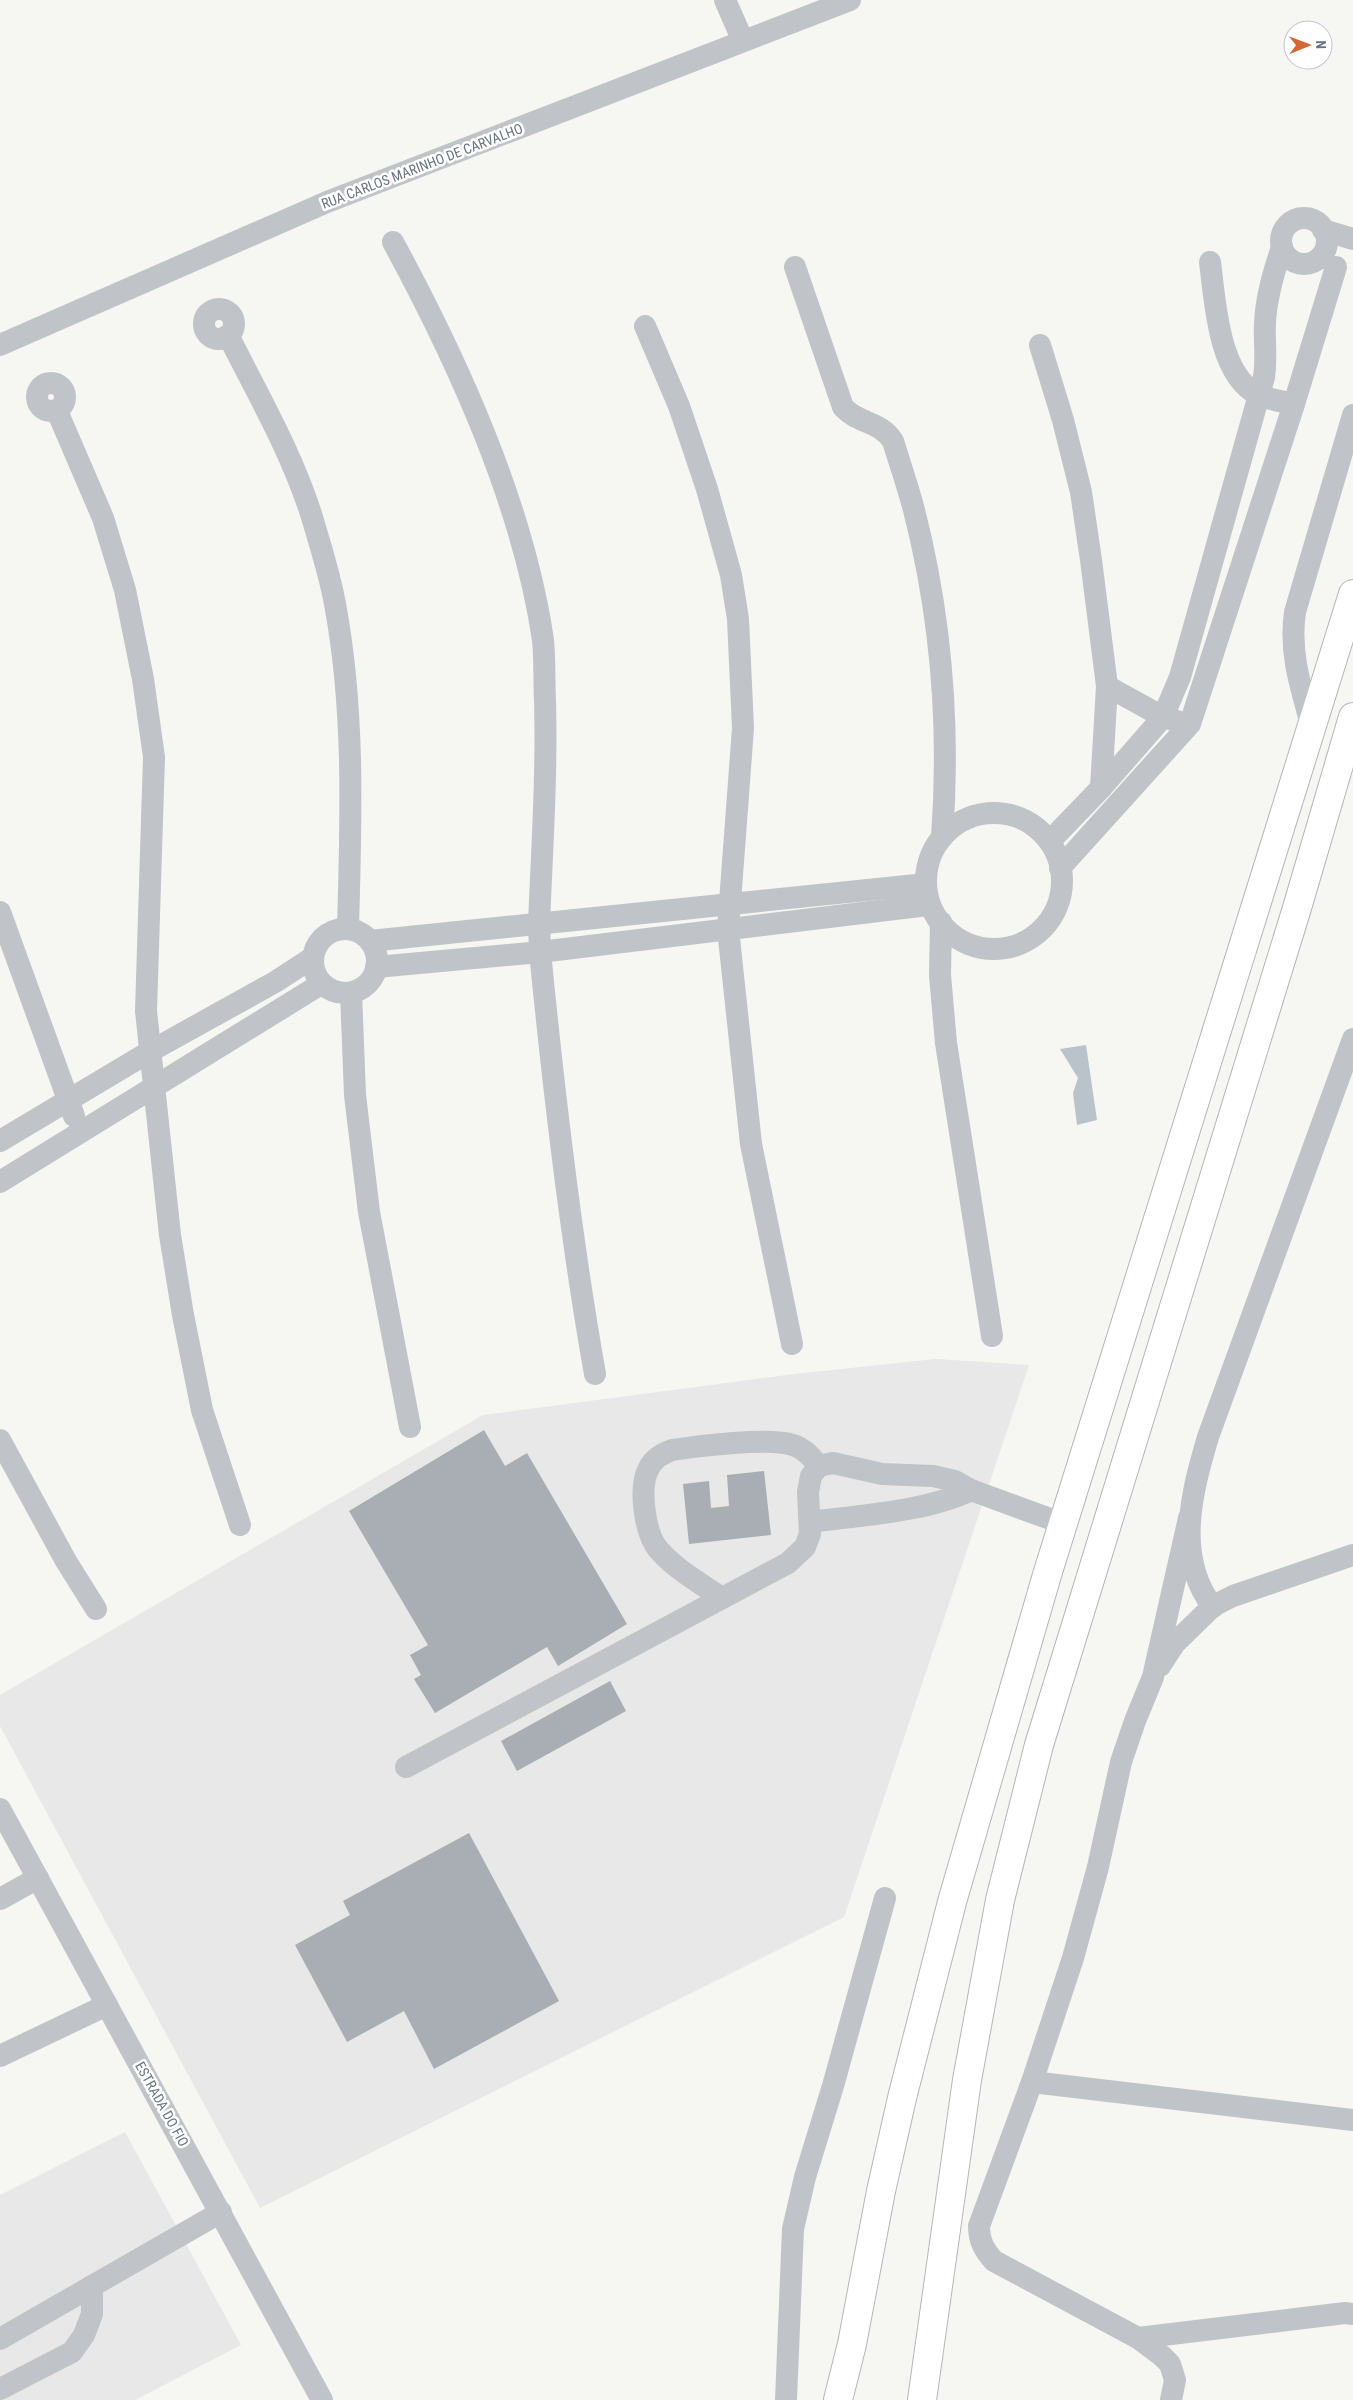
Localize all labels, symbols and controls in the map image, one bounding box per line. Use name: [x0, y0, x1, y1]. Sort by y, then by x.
north arrow: [1283, 20, 1333, 70]
text: N: [1313, 40, 1329, 49]
street label: RUA CARLOS MARINHO DE CARVALHO: [319, 120, 525, 212]
street label: ESTRADA DO FIO: [132, 2059, 192, 2149]

